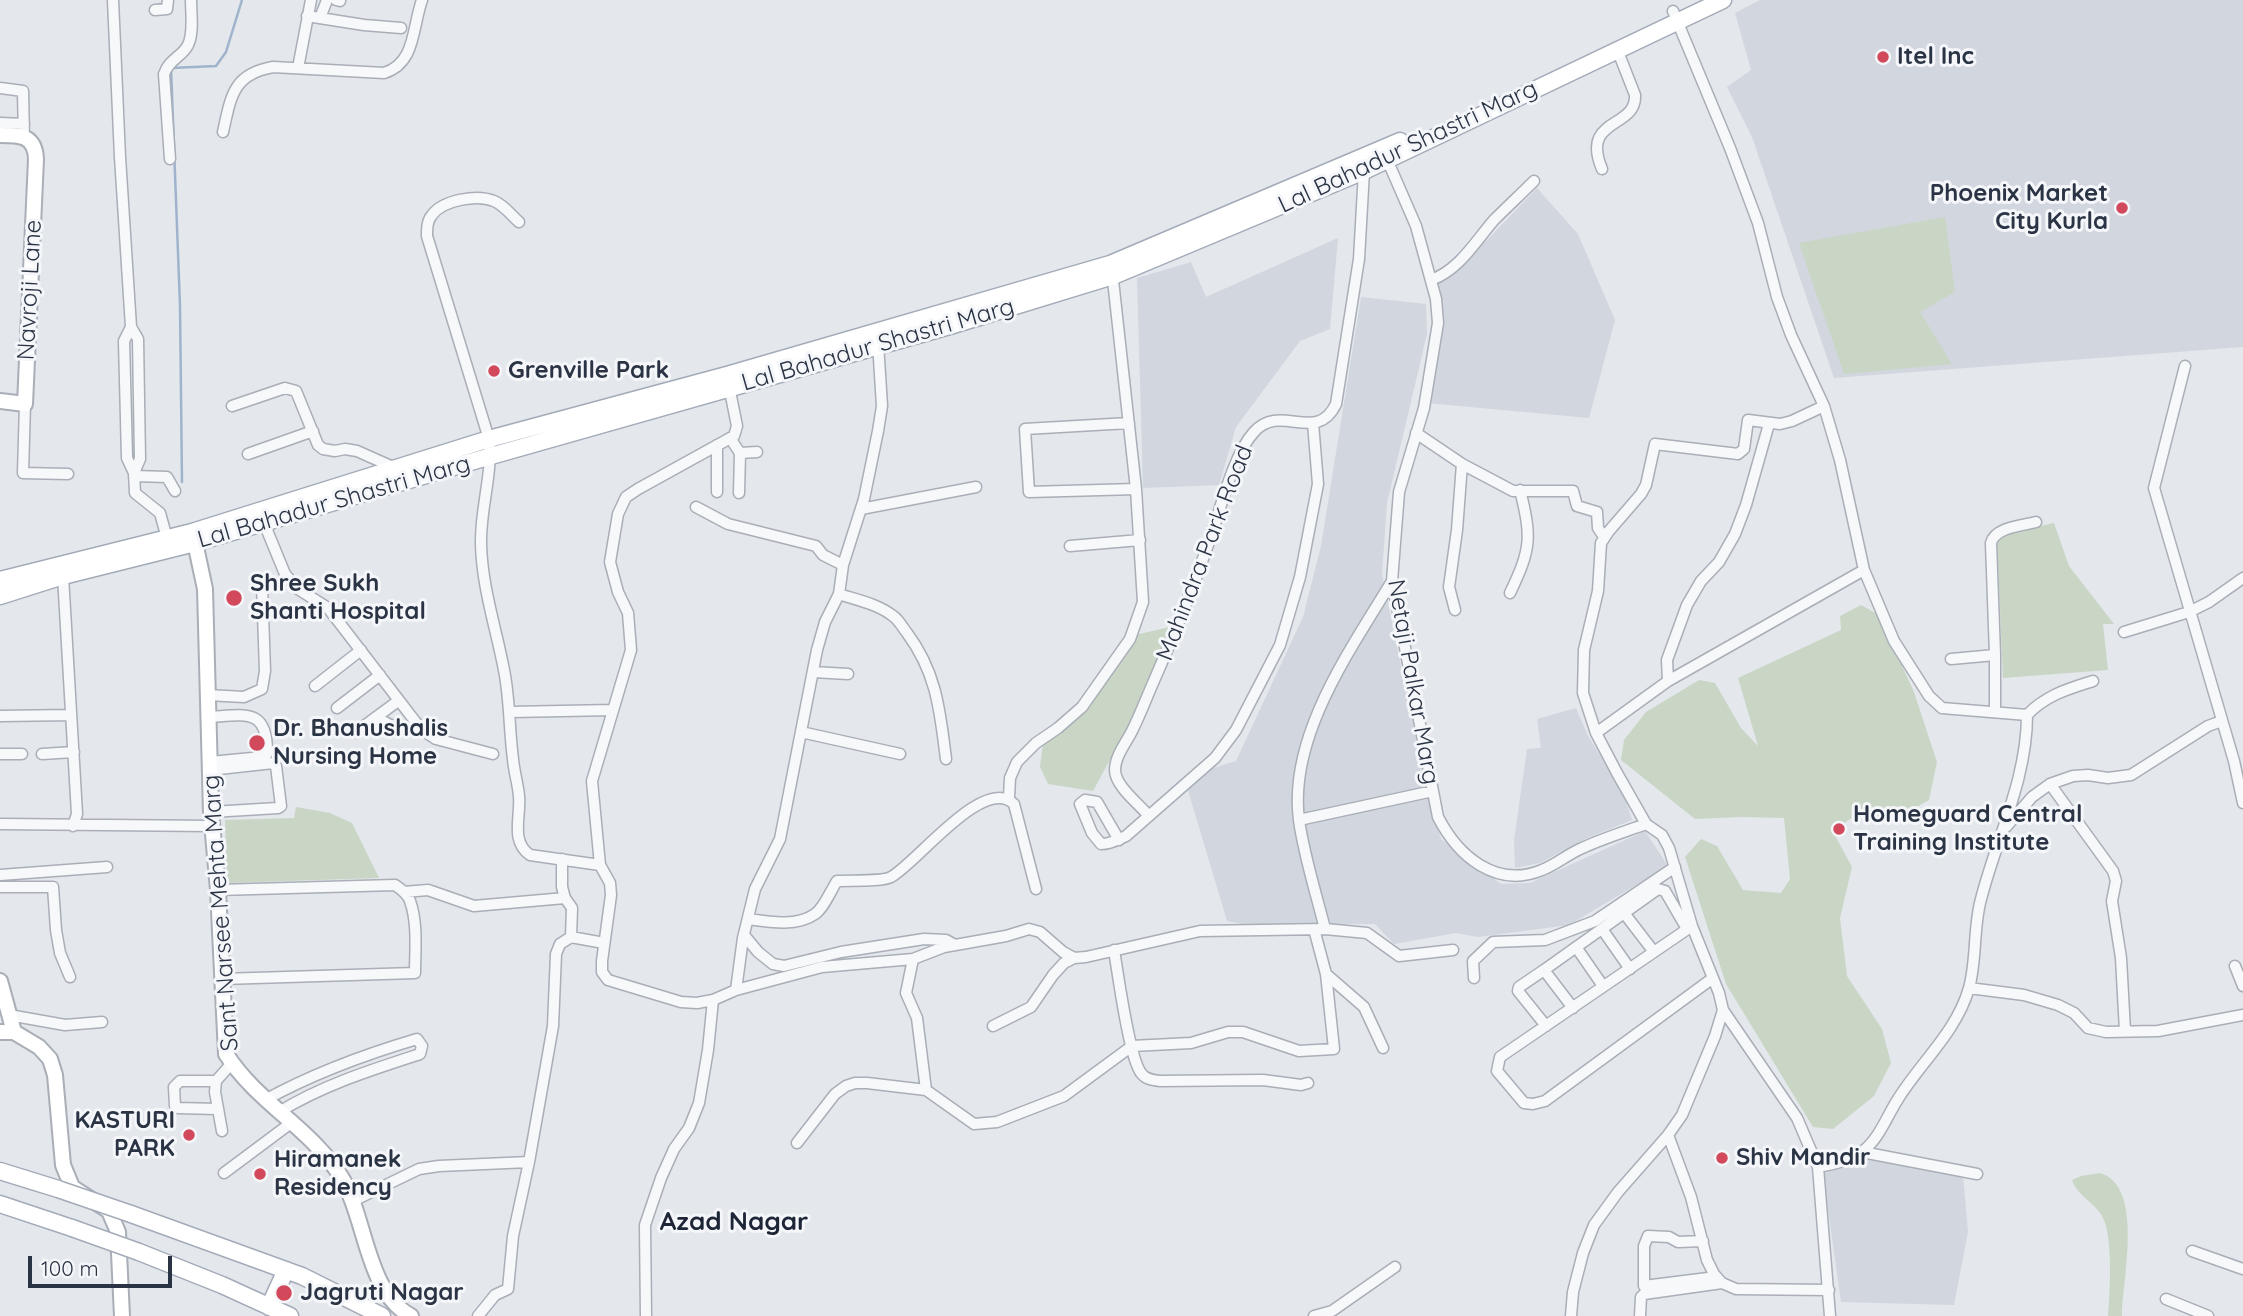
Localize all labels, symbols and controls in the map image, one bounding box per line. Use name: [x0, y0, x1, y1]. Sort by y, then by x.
place label: Itel Inc: [1897, 43, 1974, 71]
marker: Itel Inc: [1875, 49, 1891, 65]
street label: Lal Bahadur Shastri Marg: [1274, 74, 1542, 220]
place label: Phoenix Market City Kurla: [1930, 180, 2108, 236]
marker: Phoenix Market City Kurla: [2114, 200, 2130, 216]
street label: Navroji Lane: [12, 219, 48, 361]
street label: Lal Bahadur Shastri Marg: [738, 292, 1018, 398]
place label: Grenville Park: [508, 357, 669, 385]
marker: Grenville Park: [486, 363, 502, 379]
street label: Mahindra Park Road: [1151, 441, 1259, 665]
street label: Lal Bahadur Shastri Marg: [194, 449, 474, 555]
place label: Shree Sukh Shanti Hospital: [250, 570, 426, 626]
street label: Netaji Palkar Marg: [1381, 577, 1445, 787]
marker: Shree Sukh Shanti Hospital: [224, 588, 244, 608]
place label: Dr. Bhanushalis Nursing Home: [273, 715, 448, 771]
marker: Dr. Bhanushalis Nursing Home: [247, 733, 267, 753]
street label: Sant Narsee Mehta Marg: [197, 774, 245, 1052]
place label: Homeguard Central Training Institute: [1853, 801, 2082, 857]
marker: Homeguard Central Training Institute: [1831, 821, 1847, 837]
place label: KASTURI PARK: [75, 1107, 175, 1163]
marker: KASTURI PARK: [181, 1127, 197, 1143]
place label: Shiv Mandir: [1736, 1144, 1870, 1172]
place label: Hiramanek Residency: [274, 1146, 401, 1202]
marker: Shiv Mandir: [1714, 1150, 1730, 1166]
marker: Hiramanek Residency: [252, 1166, 268, 1182]
district label: Azad Nagar: [660, 1206, 808, 1238]
scale bar: [32, 1242, 175, 1286]
text: 100 m: [41, 1255, 99, 1281]
place label: Jagruti Nagar: [300, 1279, 464, 1307]
marker: Jagruti Nagar: [274, 1283, 294, 1303]

